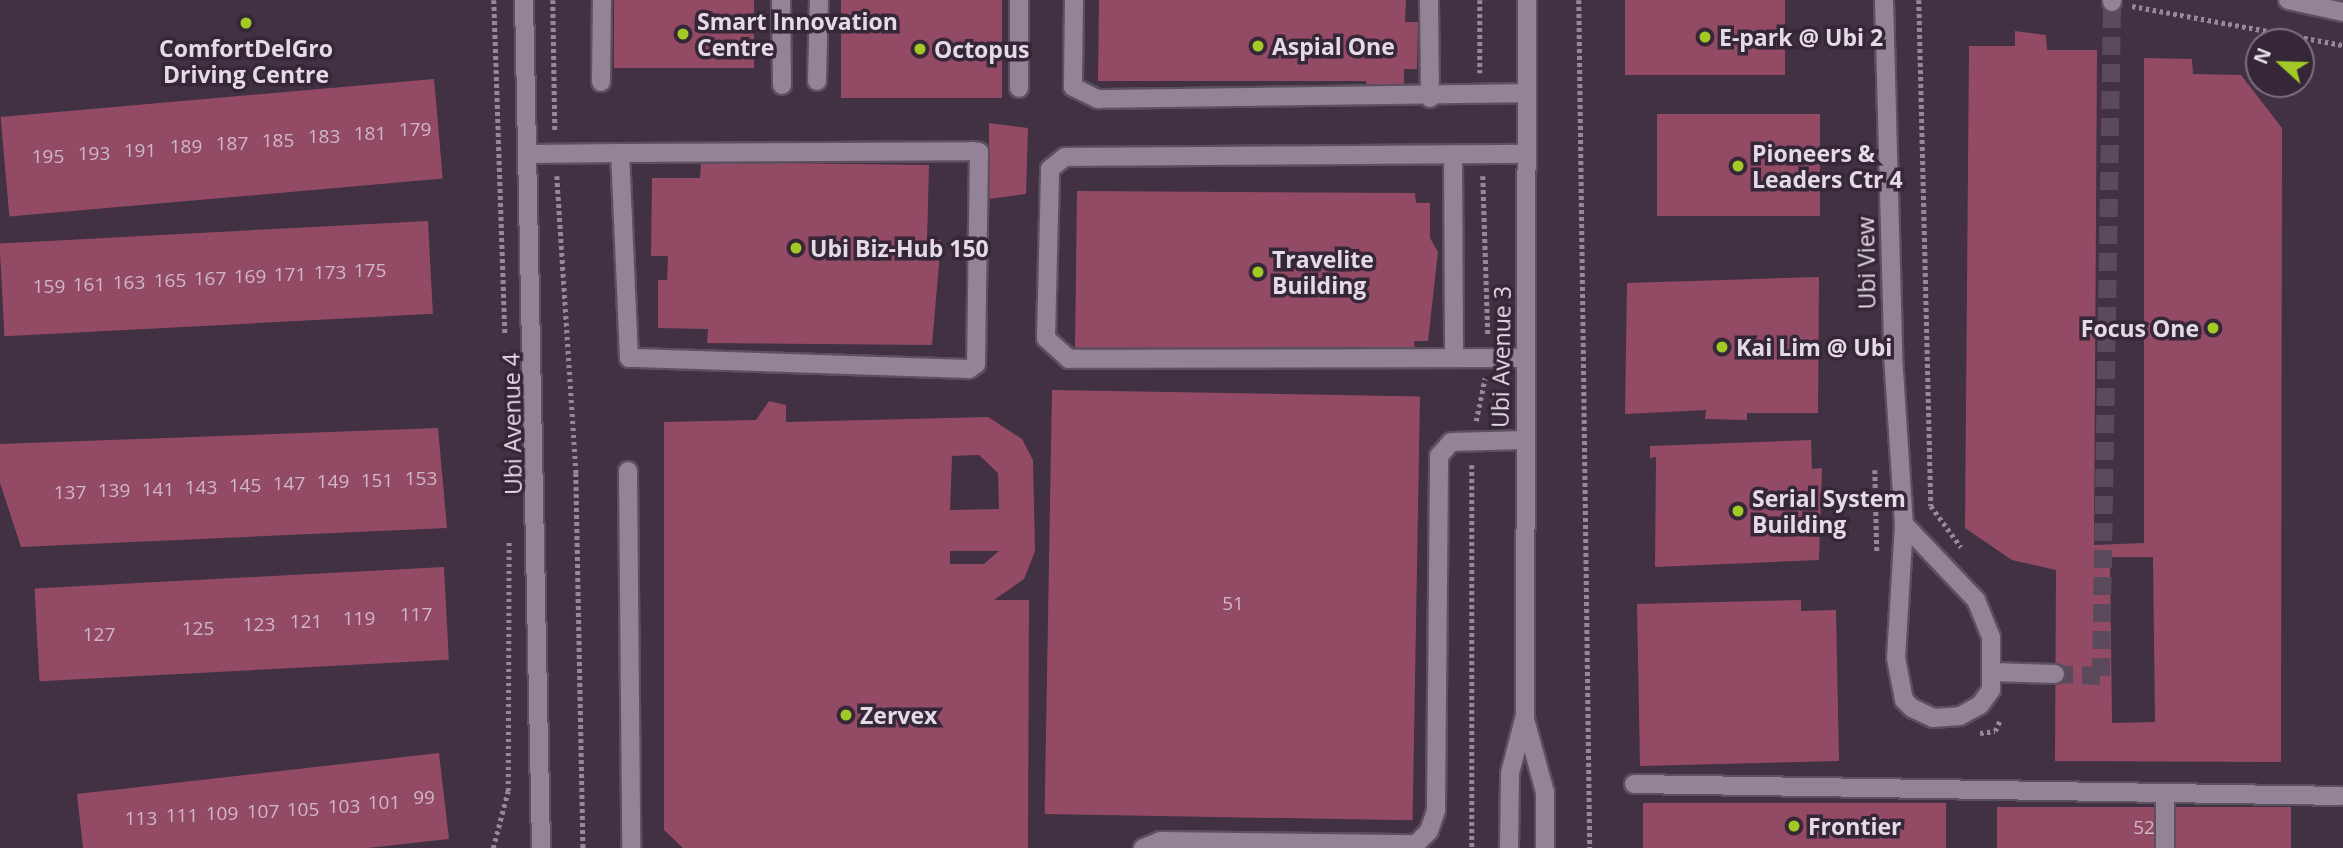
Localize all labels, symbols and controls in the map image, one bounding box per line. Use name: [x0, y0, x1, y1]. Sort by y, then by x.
place label: Smart Innovation Centre: [697, 7, 898, 61]
marker: ComfortDelGro Driving Centre: [238, 15, 254, 31]
place label: E-park @ Ubi 2: [1719, 23, 1883, 51]
marker: Smart Innovation Centre: [675, 26, 691, 42]
north arrow: [2245, 28, 2315, 98]
marker: E-park @ Ubi 2: [1697, 29, 1713, 45]
place label: Aspial One: [1272, 32, 1395, 60]
place label: ComfortDelGro Driving Centre: [159, 34, 333, 88]
place label: Octopus: [934, 35, 1029, 63]
marker: Aspial One: [1250, 38, 1266, 54]
marker: Octopus: [912, 41, 928, 57]
text: N: [2247, 44, 2277, 68]
house number: 179: [399, 119, 431, 141]
house number: 181: [354, 123, 386, 145]
house number: 183: [308, 126, 340, 148]
house number: 185: [262, 130, 294, 152]
house number: 187: [216, 133, 248, 155]
house number: 189: [170, 136, 202, 158]
place label: Pioneers & Leaders Ctr 4: [1752, 139, 1903, 193]
house number: 191: [124, 140, 156, 162]
house number: 193: [78, 143, 110, 165]
house number: 195: [32, 146, 64, 168]
marker: Pioneers & Leaders Ctr 4: [1730, 158, 1746, 174]
street label: Ubi View: [1851, 216, 1881, 310]
place label: Ubi Biz-Hub 150: [810, 234, 989, 262]
marker: Ubi Biz-Hub 150: [788, 240, 804, 256]
place label: Travelite Building: [1272, 245, 1374, 299]
house number: 175: [354, 260, 386, 282]
house number: 173: [314, 262, 346, 284]
house number: 171: [274, 264, 306, 286]
marker: Travelite Building: [1250, 264, 1266, 280]
house number: 169: [234, 266, 266, 288]
house number: 167: [194, 268, 226, 290]
house number: 165: [154, 270, 186, 292]
house number: 163: [113, 272, 145, 294]
house number: 161: [73, 274, 105, 296]
house number: 159: [33, 276, 65, 298]
street label: Ubi Avenue 3: [1486, 286, 1516, 428]
place label: Focus One: [2081, 314, 2199, 342]
marker: Focus One: [2205, 320, 2221, 336]
place label: Kai Lim @ Ubi: [1736, 333, 1892, 361]
marker: Kai Lim @ Ubi: [1714, 339, 1730, 355]
street label: Ubi Avenue 4: [497, 353, 527, 495]
house number: 153: [405, 468, 437, 490]
house number: 151: [361, 470, 393, 492]
house number: 149: [317, 471, 349, 493]
house number: 147: [273, 473, 305, 495]
house number: 145: [229, 475, 261, 497]
house number: 143: [185, 477, 217, 499]
house number: 141: [142, 479, 174, 501]
house number: 139: [98, 480, 130, 502]
house number: 137: [54, 482, 86, 504]
place label: Serial System Building: [1752, 484, 1906, 538]
marker: Serial System Building: [1730, 503, 1746, 519]
house number: 51: [1222, 593, 1244, 615]
house number: 117: [400, 604, 432, 626]
house number: 119: [343, 608, 375, 630]
house number: 121: [290, 611, 322, 633]
house number: 123: [243, 614, 275, 636]
house number: 125: [182, 618, 214, 640]
house number: 127: [83, 624, 115, 646]
place label: Zervex: [860, 701, 937, 729]
marker: Zervex: [838, 707, 854, 723]
house number: 99: [413, 787, 435, 809]
house number: 101: [368, 792, 400, 814]
house number: 103: [328, 796, 360, 818]
house number: 105: [287, 799, 319, 821]
house number: 107: [247, 801, 279, 823]
house number: 109: [206, 803, 238, 825]
house number: 111: [166, 805, 198, 827]
house number: 113: [125, 808, 157, 830]
place label: Frontier: [1808, 812, 1901, 840]
house number: 52: [2133, 817, 2155, 839]
marker: Frontier: [1786, 818, 1802, 834]

